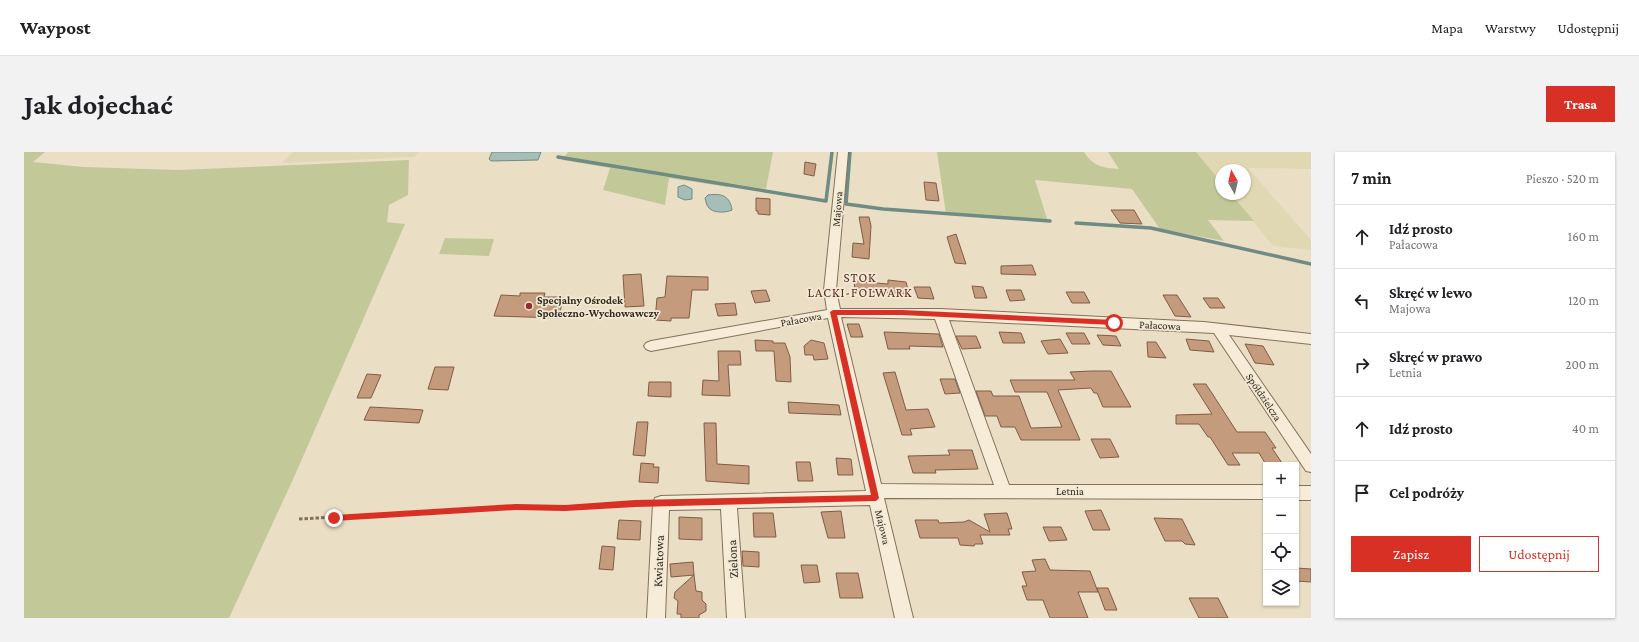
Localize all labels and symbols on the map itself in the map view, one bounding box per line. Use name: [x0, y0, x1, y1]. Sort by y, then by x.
north arrow: [1215, 164, 1251, 200]
street label: Majowa: [829, 191, 846, 227]
district label: STOK LACKI-FOLWARK: [807, 270, 913, 300]
place label: Specjalny Ośrodek Społeczno-Wychowawczy: [537, 294, 659, 319]
marker: Specjalny Ośrodek Społeczno-Wychowawczy: [524, 301, 534, 311]
street label: Pałacowa: [780, 309, 822, 329]
route start: [1105, 314, 1123, 332]
street label: Pałacowa: [1139, 318, 1181, 332]
street label: Spółdzielcza: [1243, 371, 1284, 424]
street label: Letnia: [1056, 485, 1084, 497]
street label: Majowa: [872, 508, 893, 546]
route end: [325, 509, 343, 527]
street label: Kwiatowa: [650, 535, 667, 587]
street label: Zielona: [724, 539, 741, 579]

